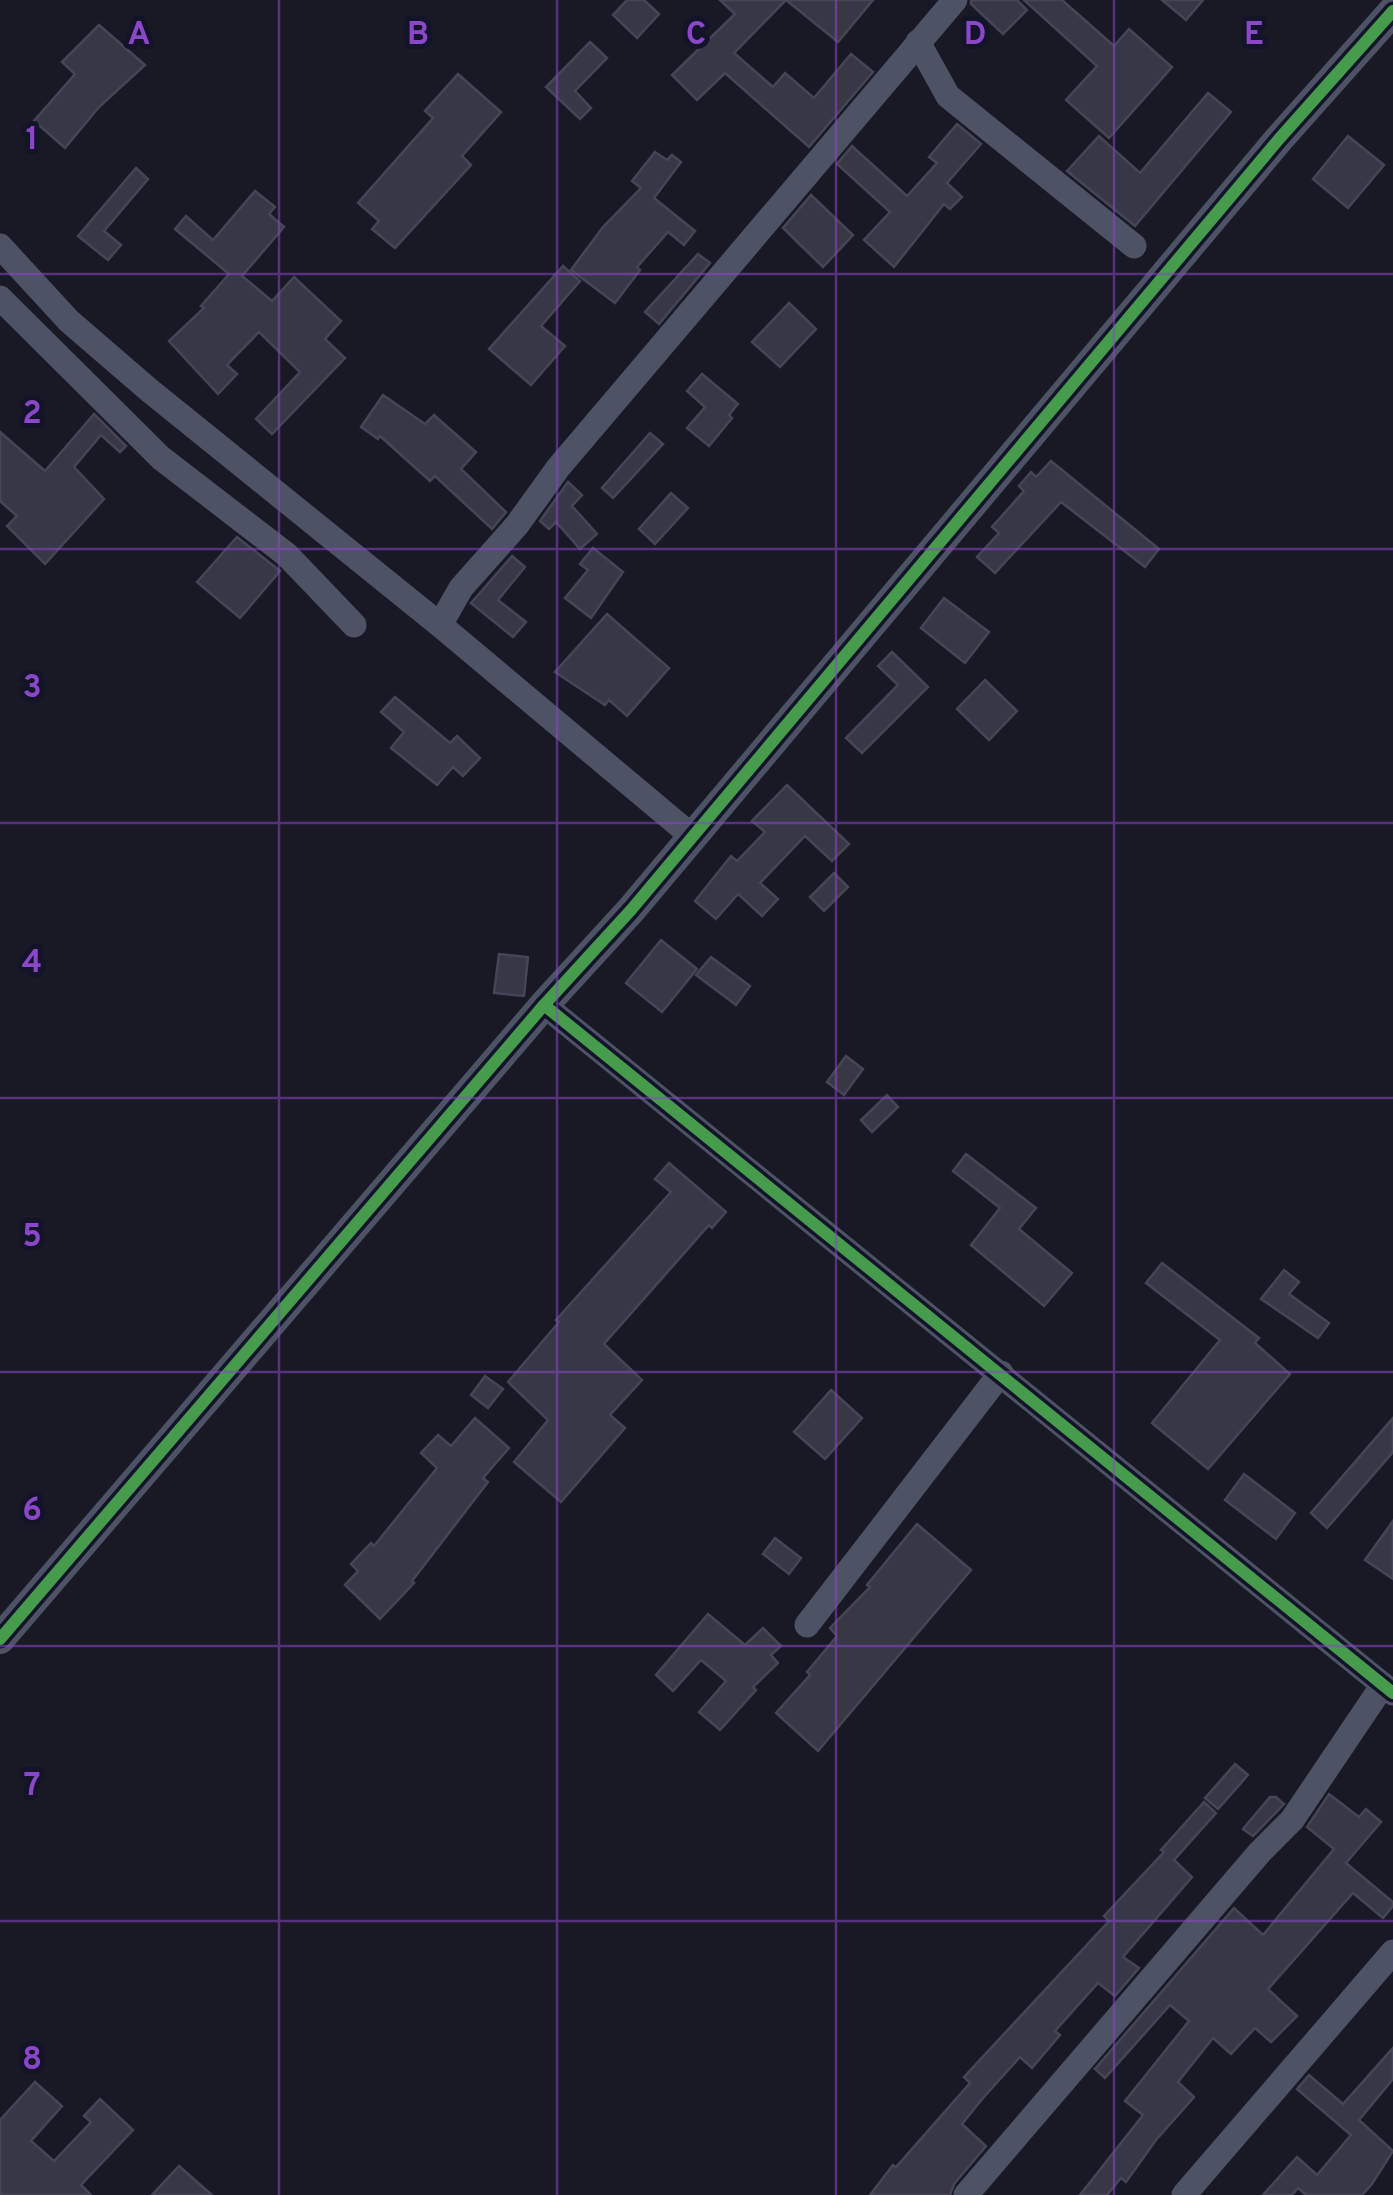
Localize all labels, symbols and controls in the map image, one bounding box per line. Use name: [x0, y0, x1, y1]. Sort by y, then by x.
text: A: [128, 16, 150, 56]
text: B: [407, 16, 429, 56]
text: C: [686, 16, 706, 56]
text: D: [964, 16, 986, 56]
text: E: [1244, 16, 1264, 56]
text: 1: [26, 121, 38, 161]
text: 2: [22, 395, 42, 435]
text: 3: [22, 669, 42, 709]
text: 4: [22, 944, 42, 984]
text: 5: [22, 1218, 42, 1258]
text: 6: [22, 1492, 42, 1532]
text: 7: [23, 1767, 41, 1807]
text: 8: [22, 2041, 42, 2081]

